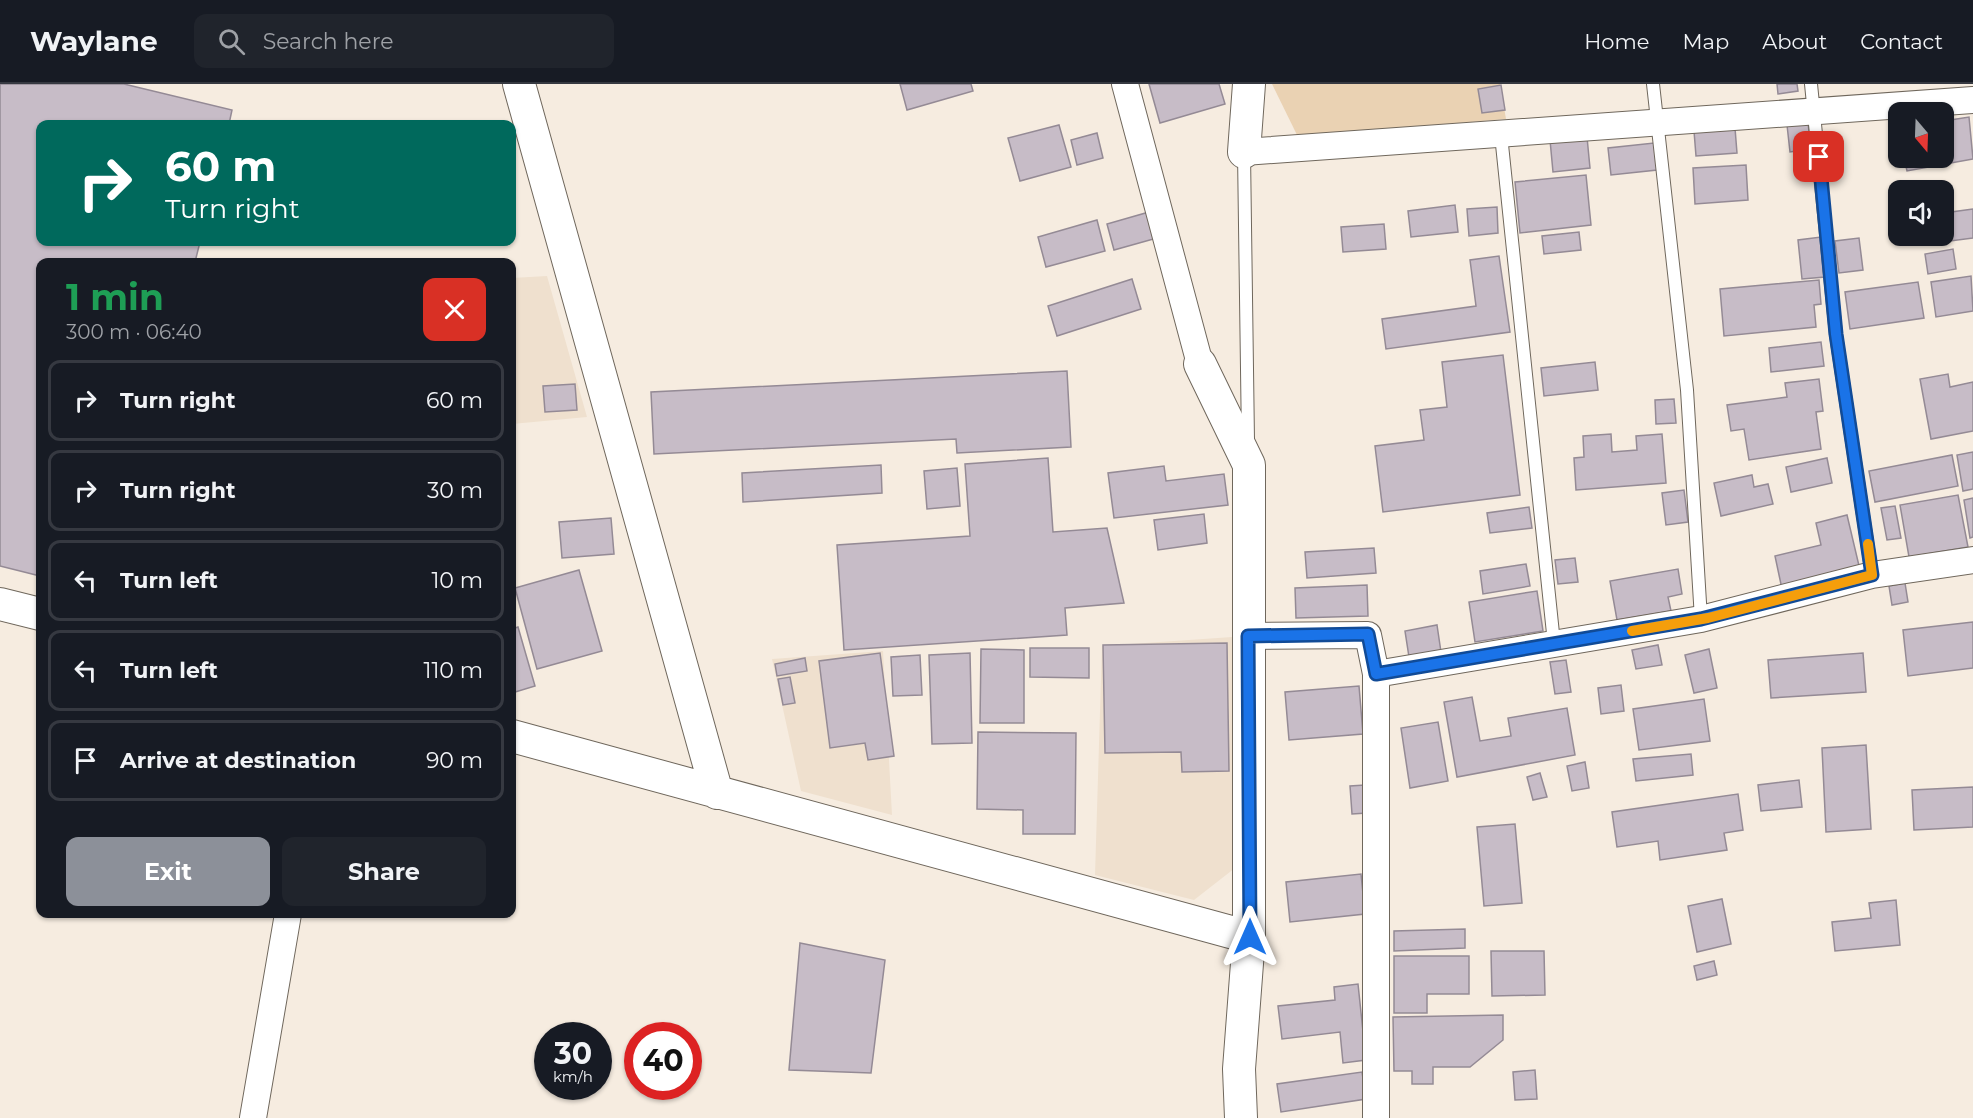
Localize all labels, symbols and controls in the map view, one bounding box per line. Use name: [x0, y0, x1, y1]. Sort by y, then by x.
search box: [194, 14, 614, 68]
text: Waylane: [30, 24, 158, 58]
icon: search: [215, 25, 248, 58]
text: Search here: [263, 28, 393, 55]
text: Home: [1584, 29, 1649, 54]
text: Map: [1682, 29, 1729, 54]
text: About: [1762, 29, 1827, 54]
text: Contact: [1860, 29, 1943, 54]
north arrow: [1888, 102, 1954, 168]
map controls: [1888, 102, 1954, 246]
pin: [1793, 131, 1844, 182]
text: 60 m: [165, 140, 276, 192]
icon: arrive: [1802, 140, 1835, 173]
icon: right: [66, 144, 144, 222]
button: sound: [1888, 180, 1954, 246]
text: Turn right: [165, 192, 300, 225]
text: 1 min: [66, 275, 164, 319]
button: close: [423, 278, 486, 341]
text: 300 m · 06:40: [66, 320, 202, 344]
icon: right: [69, 384, 102, 417]
text: Turn right: [120, 387, 235, 414]
text: 60 m: [426, 387, 483, 414]
icon: right: [69, 474, 102, 507]
text: Turn right: [120, 477, 235, 504]
text: 30 m: [427, 477, 483, 504]
icon: left: [69, 564, 102, 597]
text: Turn left: [120, 567, 218, 594]
text: 10 m: [431, 567, 483, 594]
icon: left: [69, 654, 102, 687]
text: Turn left: [120, 657, 218, 684]
text: 110 m: [423, 657, 483, 684]
icon: arrive: [69, 744, 102, 777]
text: Arrive at destination: [120, 747, 356, 774]
text: 90 m: [426, 747, 483, 774]
button: Exit: [66, 837, 270, 906]
button: Share: [282, 837, 486, 906]
position arrow: [1218, 905, 1282, 969]
speed limit sign: 40: [624, 1022, 702, 1100]
text: 30: [554, 1035, 592, 1072]
text: km/h: [553, 1067, 593, 1086]

